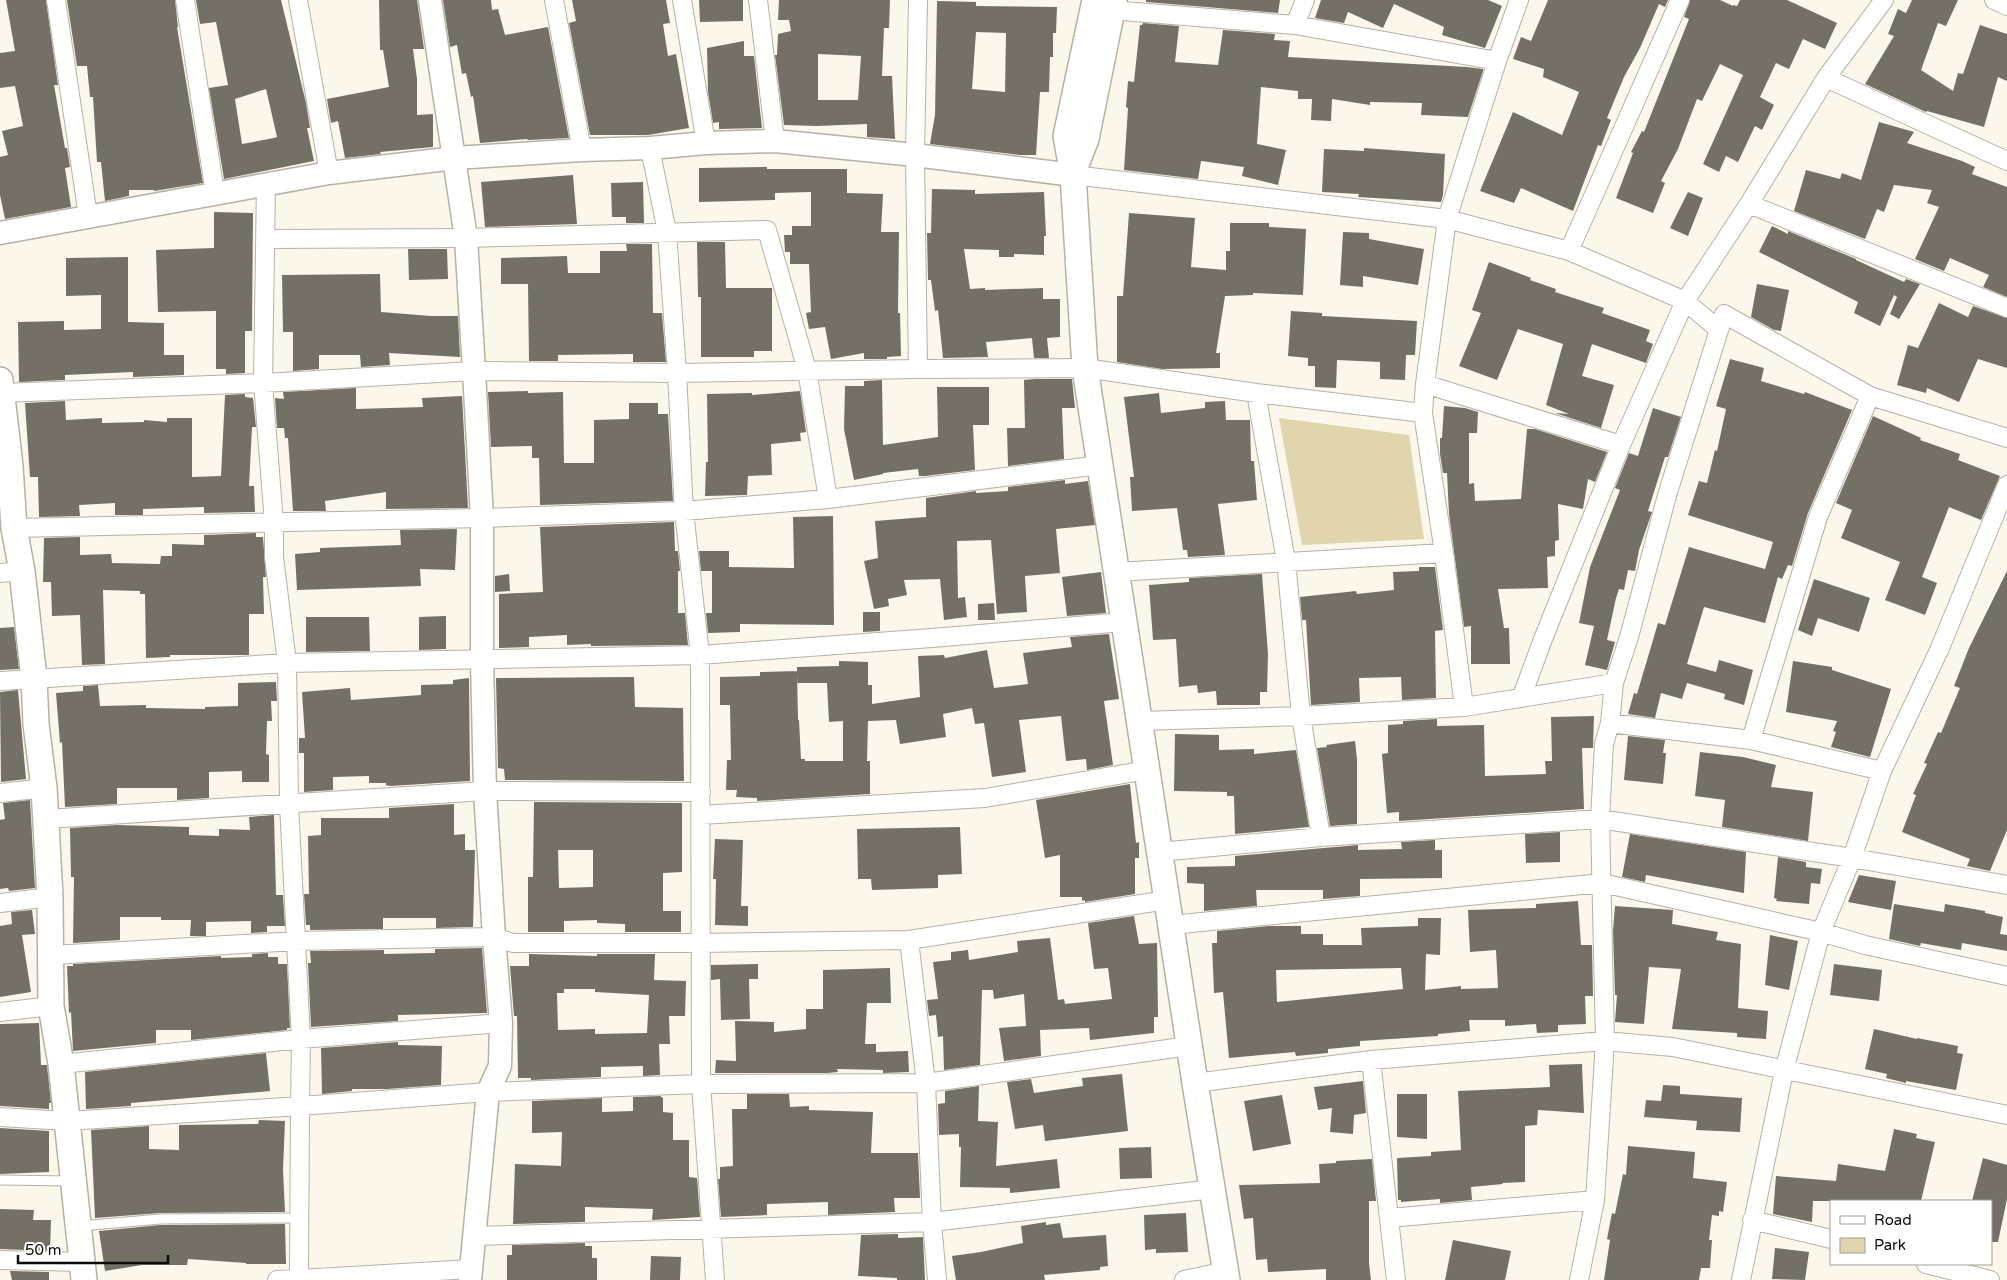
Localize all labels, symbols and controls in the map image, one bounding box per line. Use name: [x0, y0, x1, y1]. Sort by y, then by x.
legend: [1830, 1200, 1992, 1265]
text: Road: [1874, 1211, 1912, 1229]
scale bar: [18, 1232, 168, 1264]
text: Park: [1874, 1236, 1906, 1254]
text: 50 m: [25, 1241, 62, 1259]

